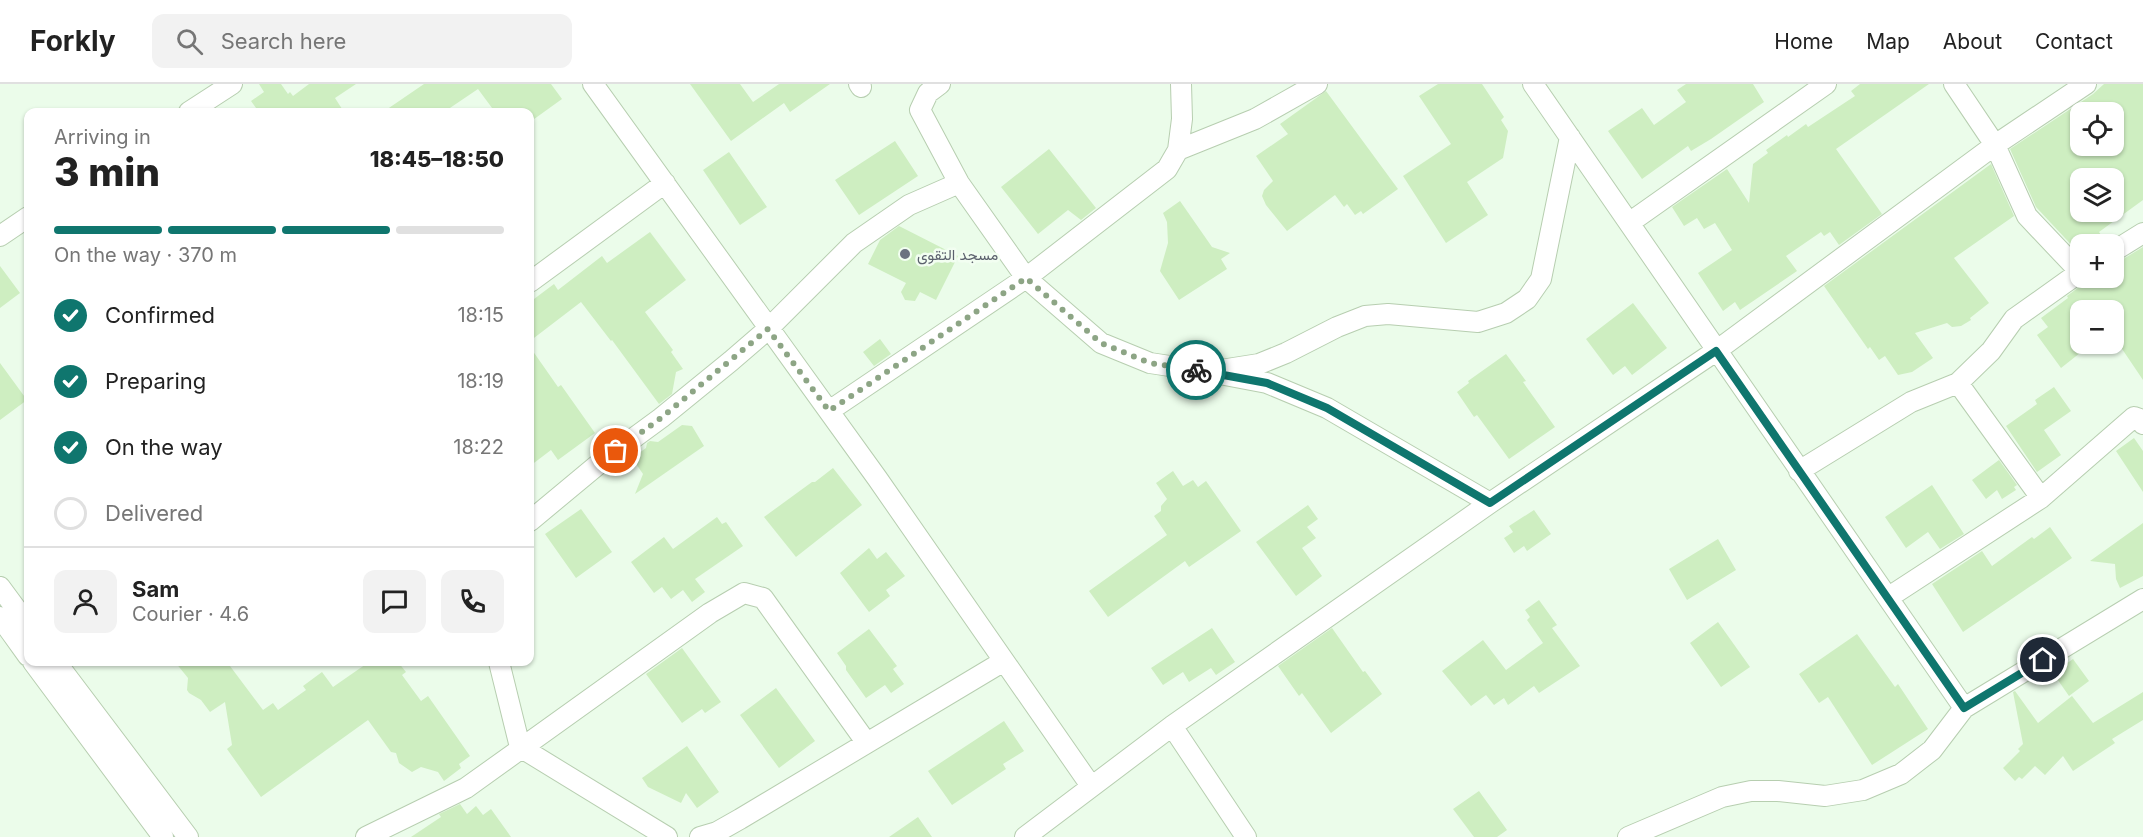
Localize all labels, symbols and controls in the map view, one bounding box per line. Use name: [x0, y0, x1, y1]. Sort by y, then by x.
search box: [152, 14, 572, 68]
text: Forkly: [30, 24, 116, 58]
icon: search: [173, 25, 206, 58]
text: Search here: [221, 28, 346, 54]
text: Home: [1774, 29, 1833, 54]
text: Map: [1866, 29, 1910, 54]
text: About: [1943, 29, 2002, 54]
text: Contact: [2035, 29, 2113, 54]
map controls: [2070, 102, 2124, 354]
button: locate: [2070, 102, 2124, 156]
text: Arriving in: [54, 125, 151, 149]
text: 18:45–18:50: [370, 146, 504, 172]
text: 3 min: [54, 148, 160, 195]
button: layers: [2070, 168, 2124, 222]
button: +: [2070, 234, 2124, 288]
text: On the way · 370 m: [54, 243, 237, 267]
place label: مسجد التقوى: [917, 245, 998, 265]
marker: مسجد التقوى: [898, 247, 912, 261]
icon: check: [54, 299, 87, 332]
button: −: [2070, 300, 2124, 354]
text: Confirmed: [105, 302, 215, 328]
text: 18:15: [457, 303, 504, 327]
courier: [1166, 340, 1226, 400]
icon: bike: [1180, 354, 1213, 387]
icon: check: [54, 365, 87, 398]
text: Preparing: [105, 368, 206, 394]
text: 18:19: [457, 369, 504, 393]
pin: [590, 425, 641, 476]
icon: check: [54, 431, 87, 464]
text: On the way: [105, 434, 223, 460]
icon: bag: [599, 434, 632, 467]
text: 18:22: [453, 435, 504, 459]
text: Delivered: [105, 500, 203, 526]
button: person: [54, 570, 117, 633]
button: chat: [363, 570, 426, 633]
button: phone: [441, 570, 504, 633]
text: Sam: [132, 576, 179, 602]
text: Courier · 4.6: [132, 602, 249, 626]
pin: [2017, 634, 2068, 685]
icon: home: [2026, 643, 2059, 676]

